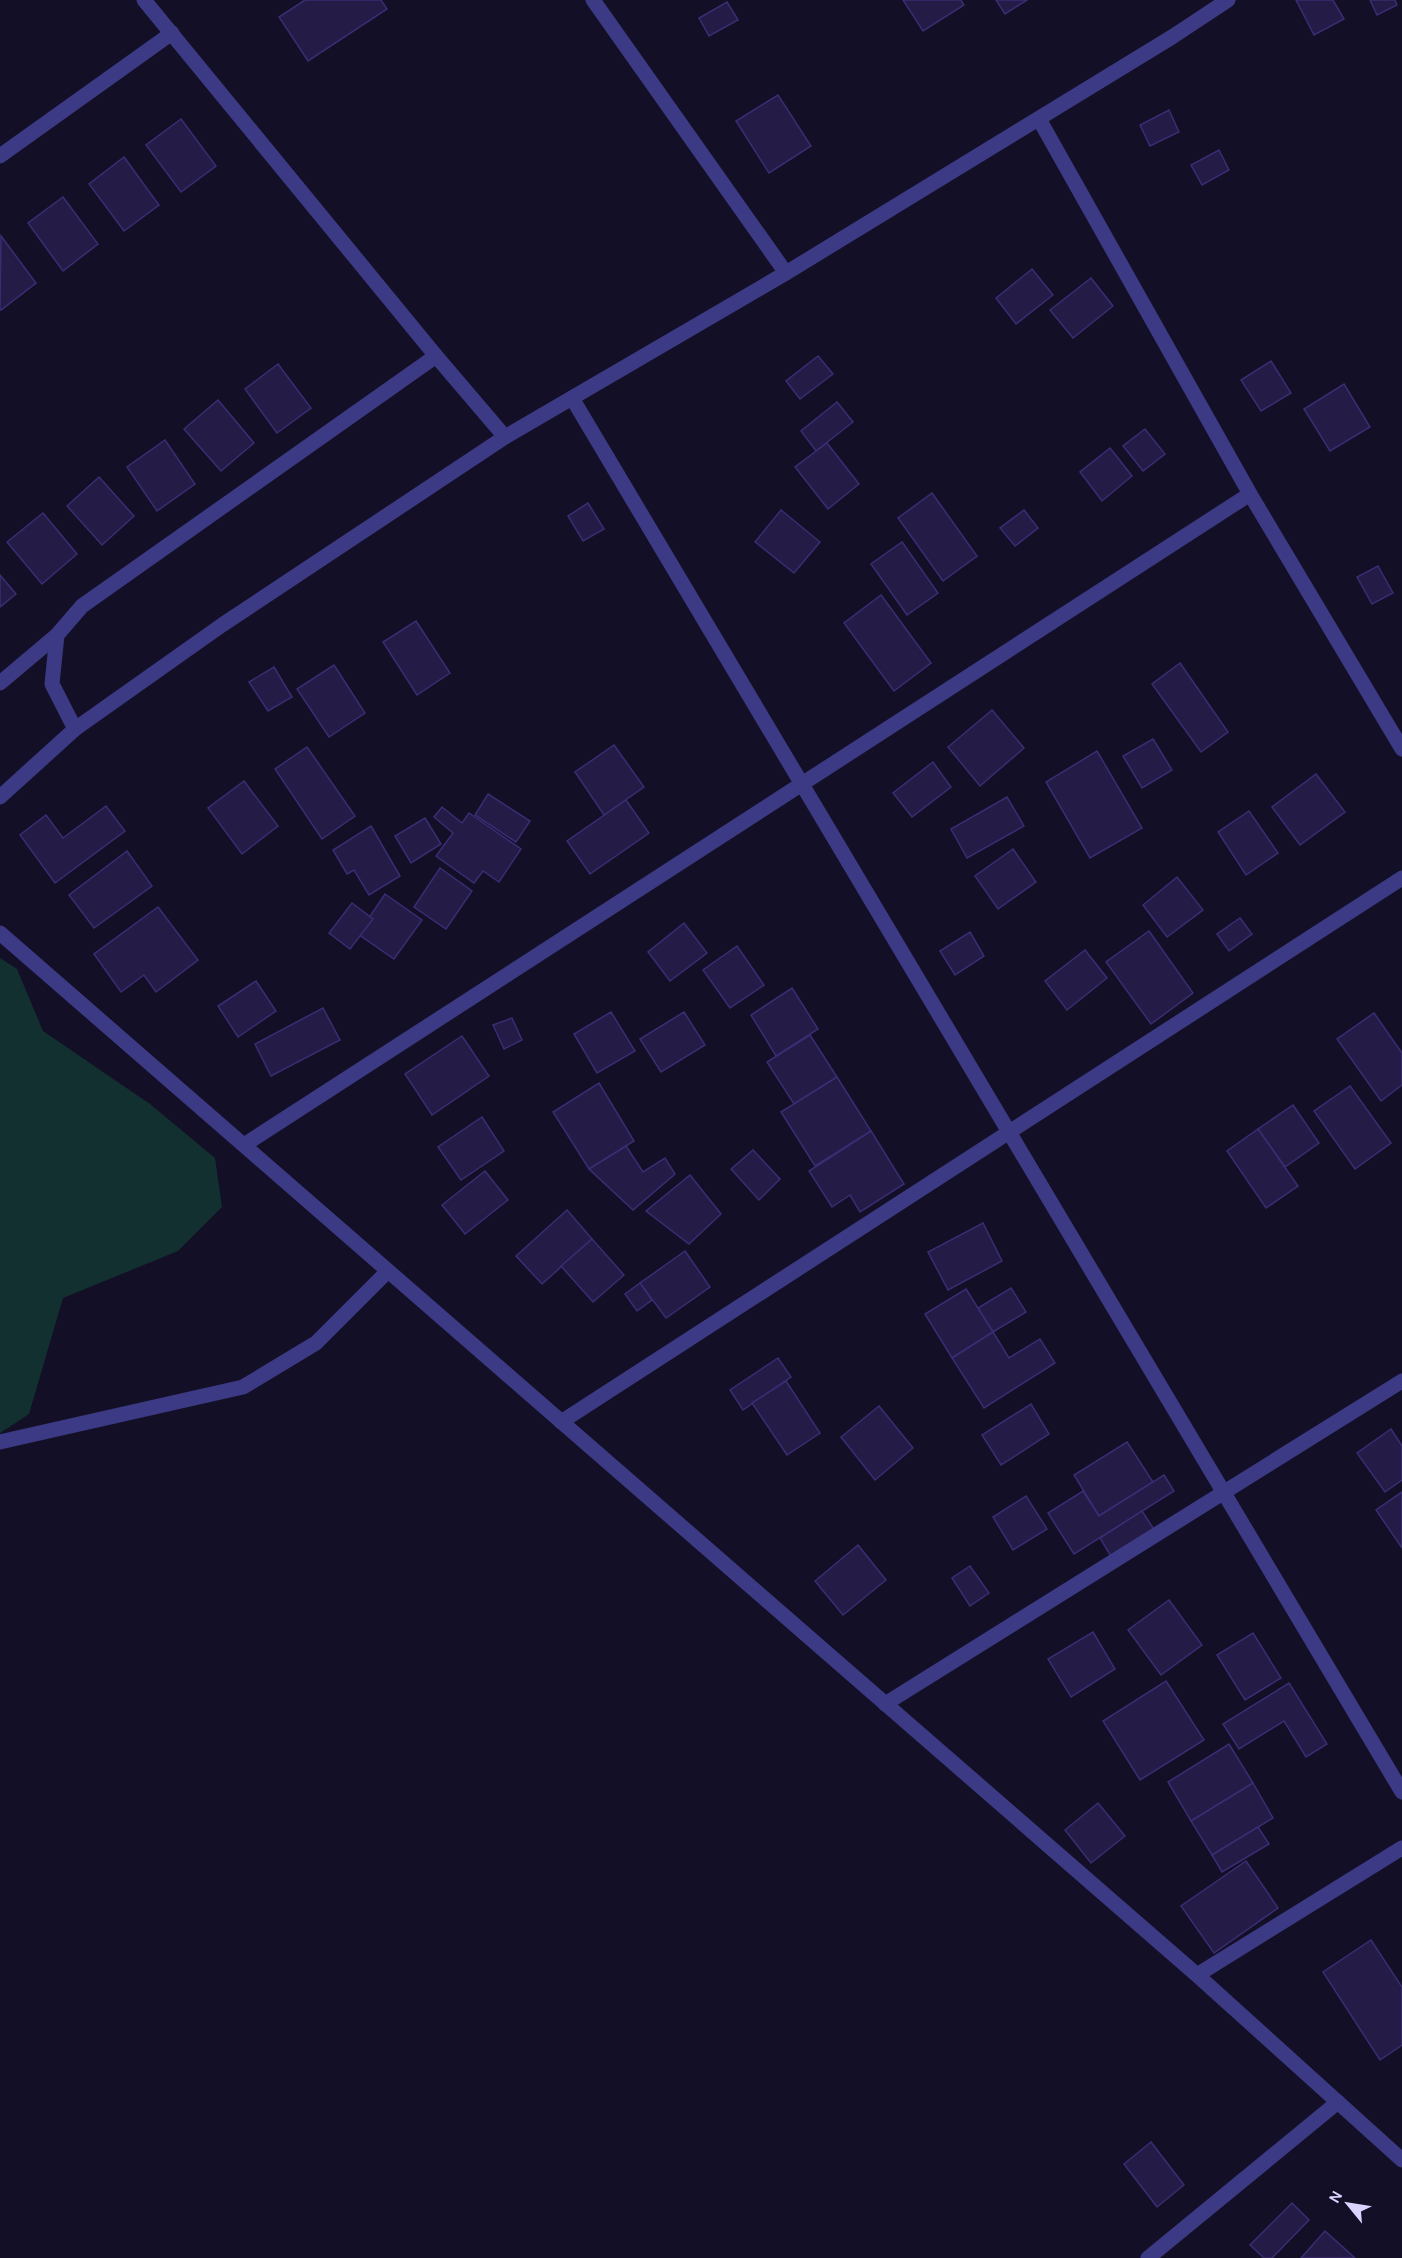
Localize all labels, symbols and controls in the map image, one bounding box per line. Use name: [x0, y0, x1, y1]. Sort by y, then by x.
north arrow: [1318, 2174, 1378, 2234]
text: N: [1324, 2187, 1347, 2206]

